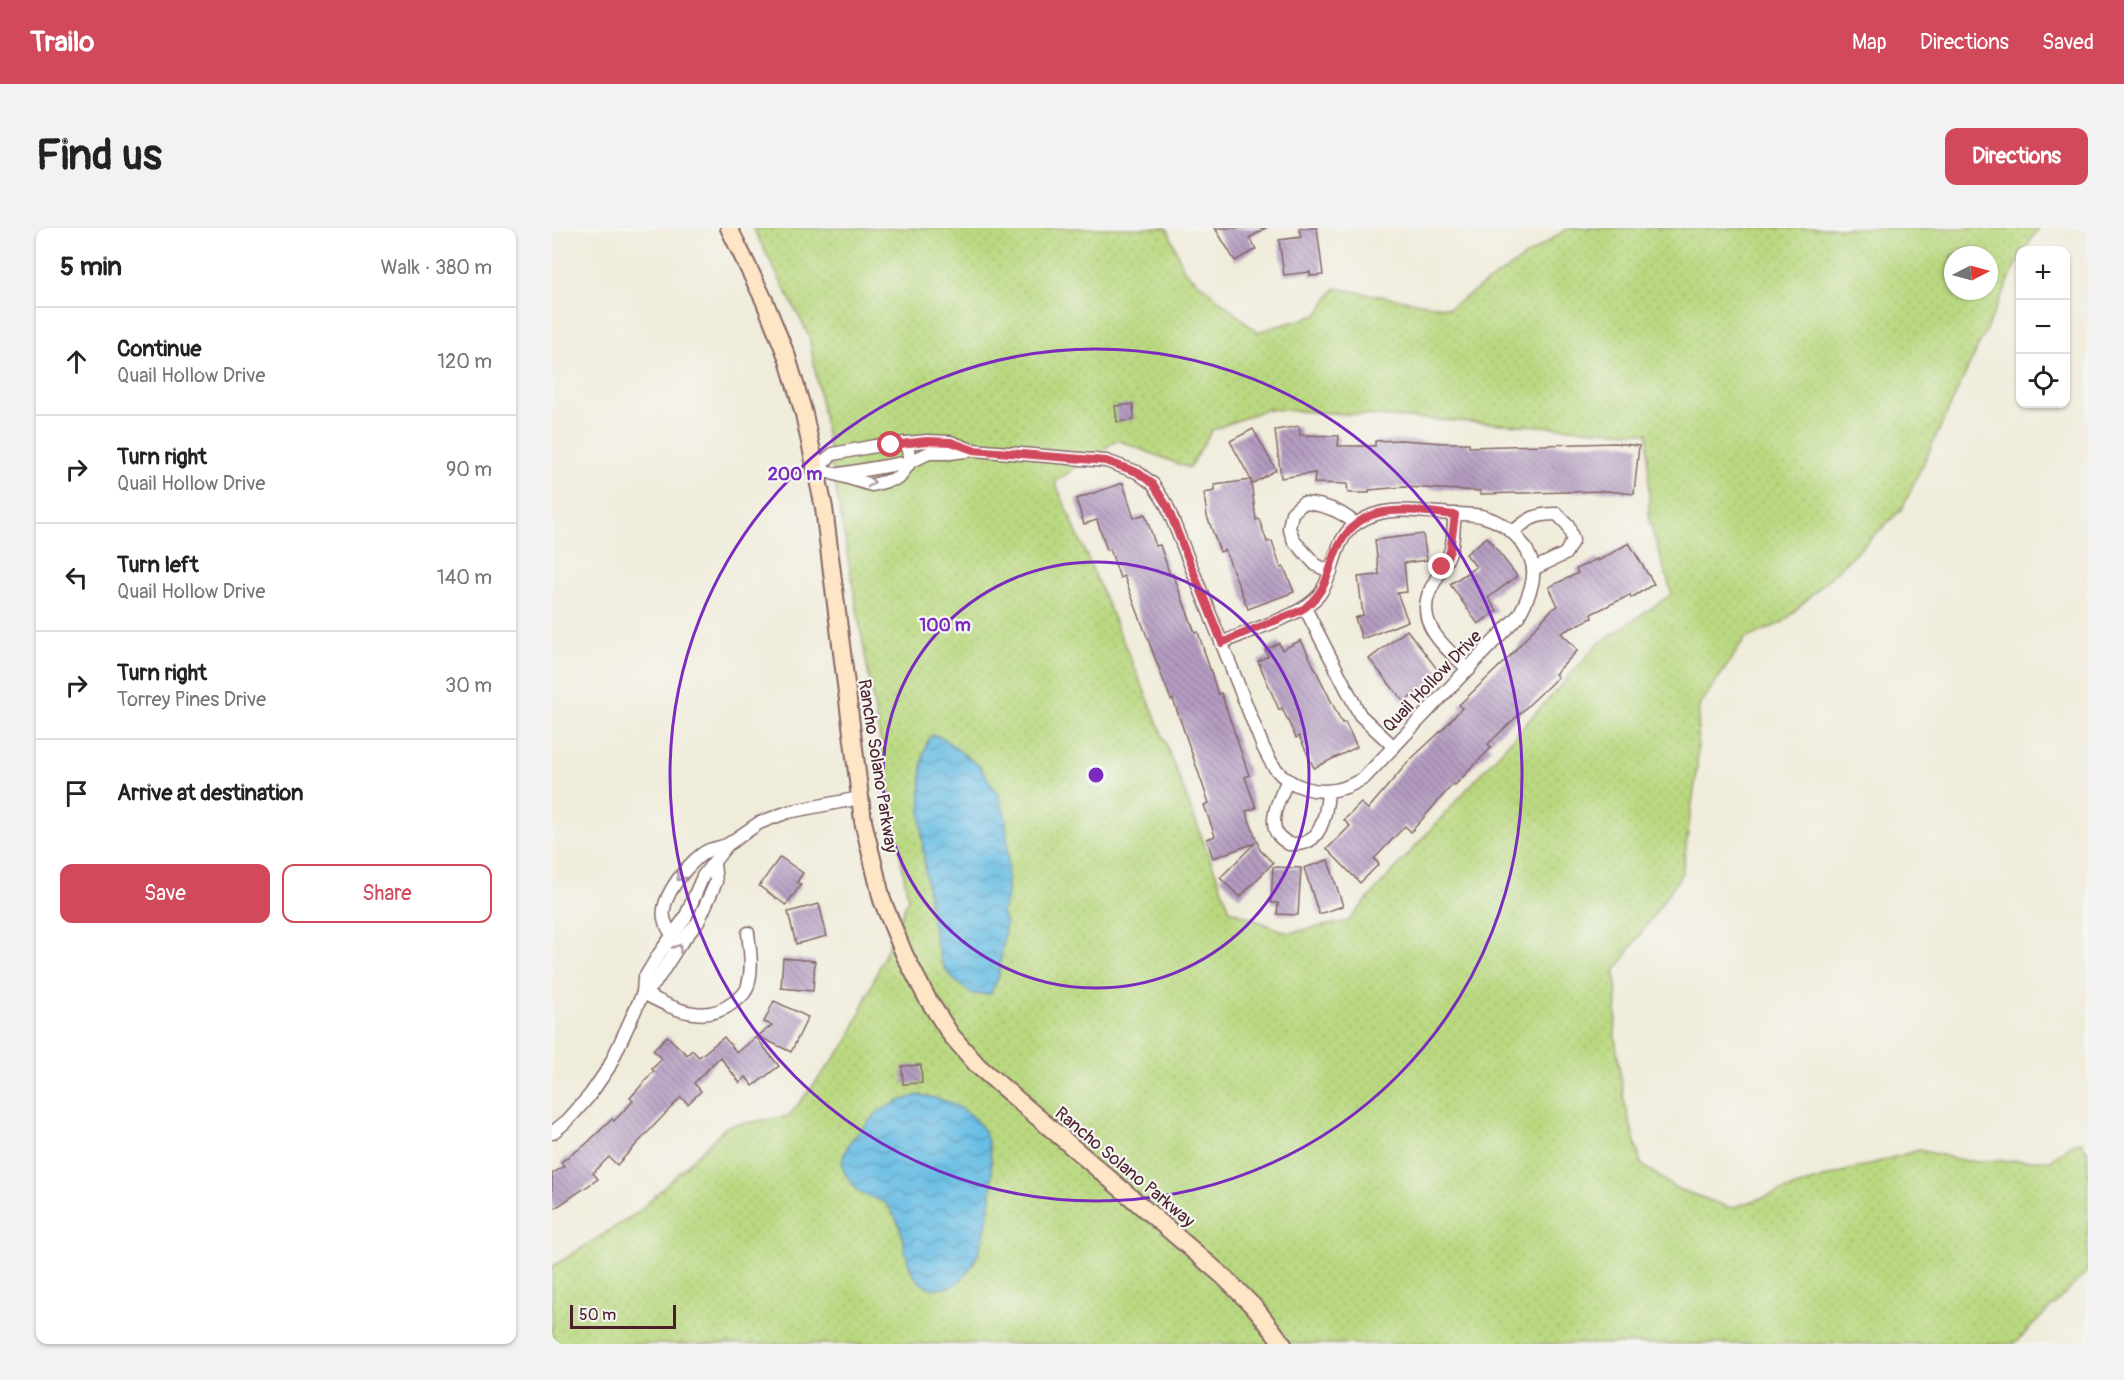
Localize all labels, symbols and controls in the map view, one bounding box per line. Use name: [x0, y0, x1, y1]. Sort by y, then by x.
text: Trailo: [30, 25, 94, 60]
text: Map: [1852, 29, 1887, 56]
text: Directions: [1920, 29, 2009, 56]
text: Saved: [2042, 29, 2094, 56]
button: Directions: [1945, 128, 2088, 185]
text: Find us: [36, 130, 162, 182]
north arrow: [1944, 246, 1998, 300]
map controls: [2016, 246, 2070, 408]
button: +: [2016, 246, 2070, 300]
text: 5 min: [60, 251, 122, 283]
text: Walk · 380 m: [380, 255, 492, 280]
button: −: [2016, 300, 2070, 354]
text: Continue: [117, 335, 201, 363]
icon: ahead: [60, 345, 93, 378]
text: 120 m: [437, 349, 492, 374]
button: locate: [2016, 354, 2070, 408]
text: Quail Hollow Drive: [117, 363, 265, 388]
route start: [877, 431, 903, 457]
text: Turn right: [117, 443, 207, 471]
icon: right: [60, 453, 93, 486]
text: 90 m: [446, 457, 492, 482]
text: 200 m: [768, 463, 822, 486]
text: Quail Hollow Drive: [117, 471, 265, 496]
one-way arrow: [867, 476, 876, 489]
text: Turn left: [117, 551, 199, 579]
route end: [1428, 553, 1454, 579]
icon: left: [60, 561, 93, 594]
text: 140 m: [437, 565, 492, 590]
text: Quail Hollow Drive: [117, 579, 265, 604]
text: 100 m: [919, 614, 971, 637]
street label: Quail Hollow Drive: [1378, 625, 1487, 737]
text: Turn right: [117, 659, 207, 687]
icon: right: [60, 669, 93, 702]
text: 30 m: [445, 673, 492, 698]
street label: Rancho Solano Parkway: [852, 678, 903, 855]
text: Torrey Pines Drive: [117, 687, 266, 712]
centre of rings: [1086, 765, 1106, 785]
icon: arrive: [60, 777, 93, 810]
text: Arrive at destination: [117, 779, 303, 807]
button: Save: [60, 864, 270, 923]
button: Share: [282, 864, 492, 923]
one-way arrow: [677, 870, 688, 881]
one-way arrow: [671, 943, 682, 954]
street label: Rancho Solano Parkway: [1050, 1102, 1200, 1233]
scale bar: [570, 1302, 676, 1330]
text: 50 m: [579, 1305, 616, 1325]

